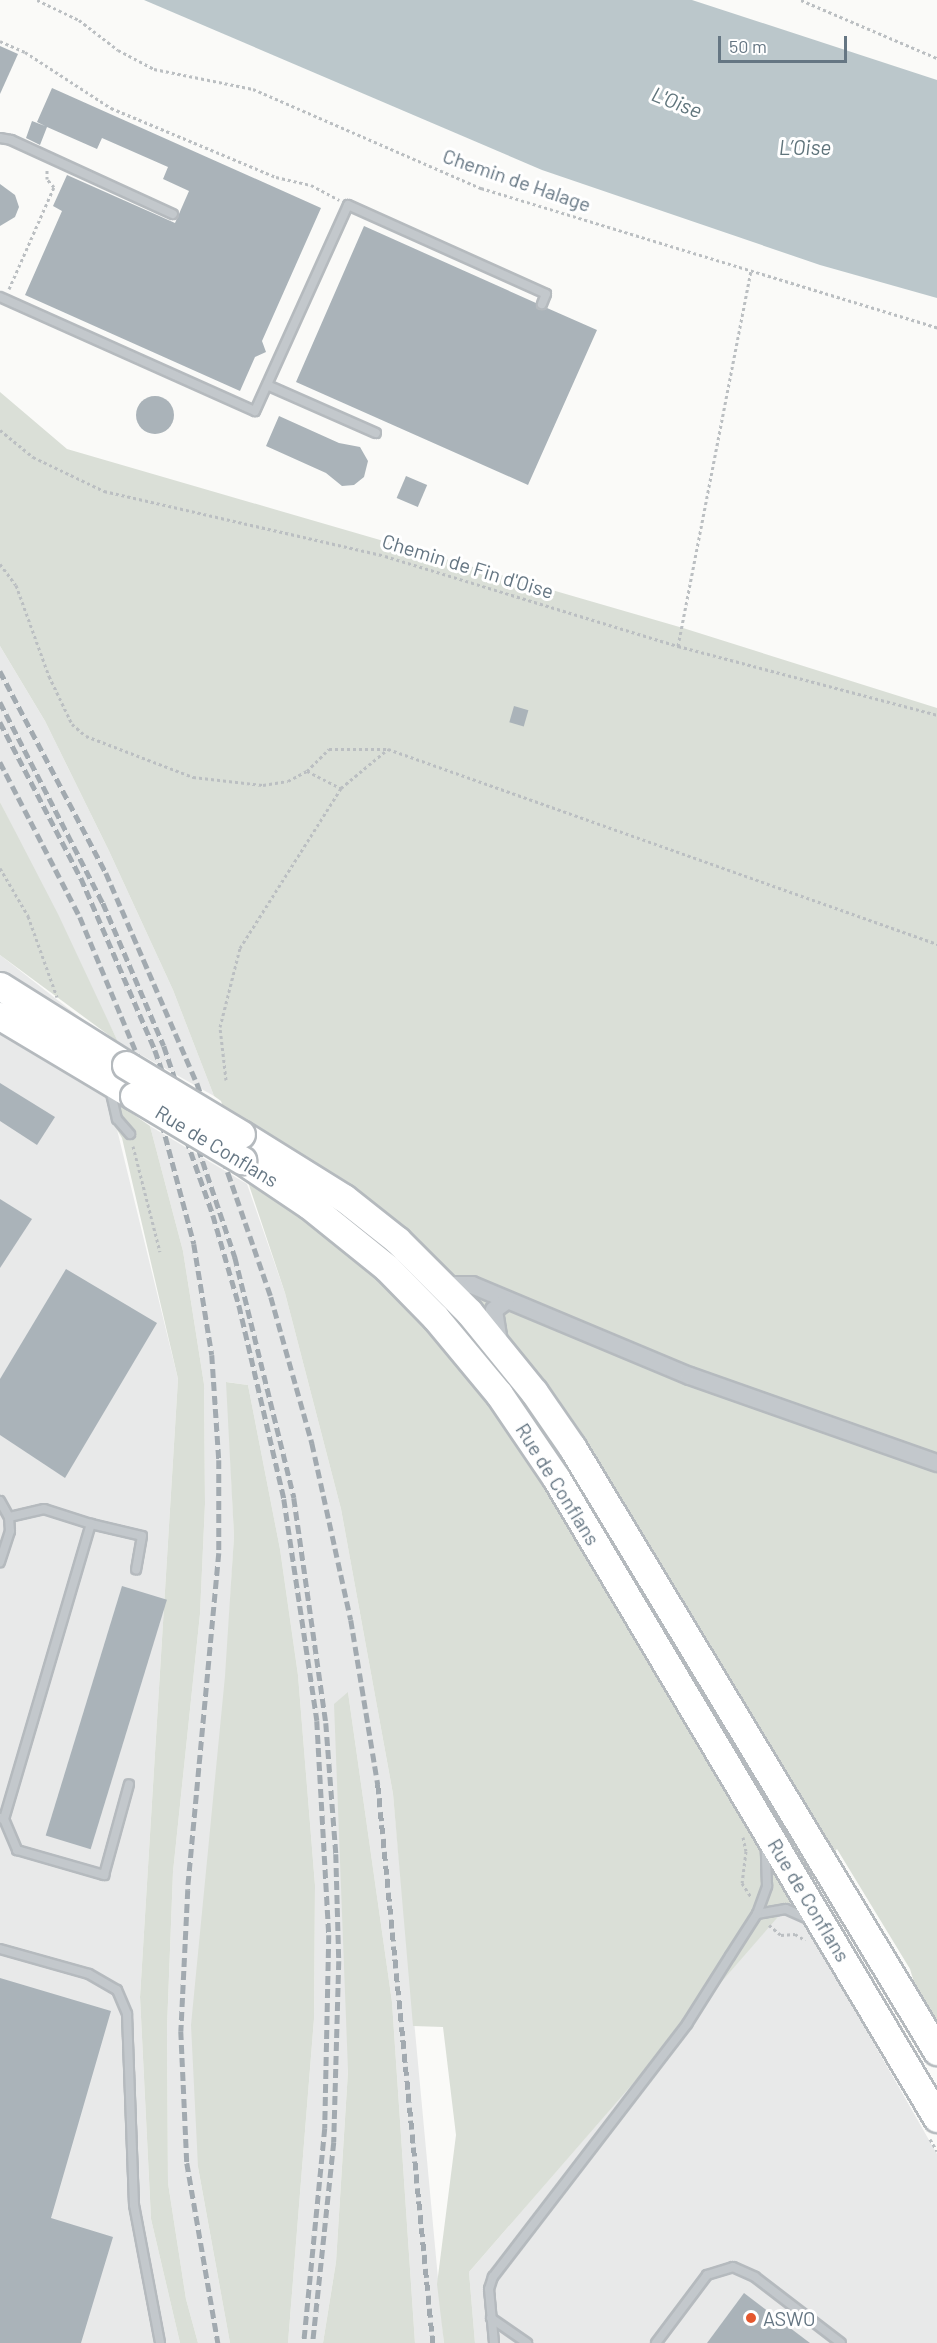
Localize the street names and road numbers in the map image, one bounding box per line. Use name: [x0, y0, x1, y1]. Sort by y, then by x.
street label: Chemin de Halage: [440, 143, 594, 217]
street label: Chemin de Fin d'Oise: [379, 528, 557, 604]
street label: Rue de Conflans: [151, 1100, 283, 1192]
street label: Rue de Conflans: [511, 1419, 605, 1549]
street label: Rue de Conflans: [763, 1834, 855, 1966]

